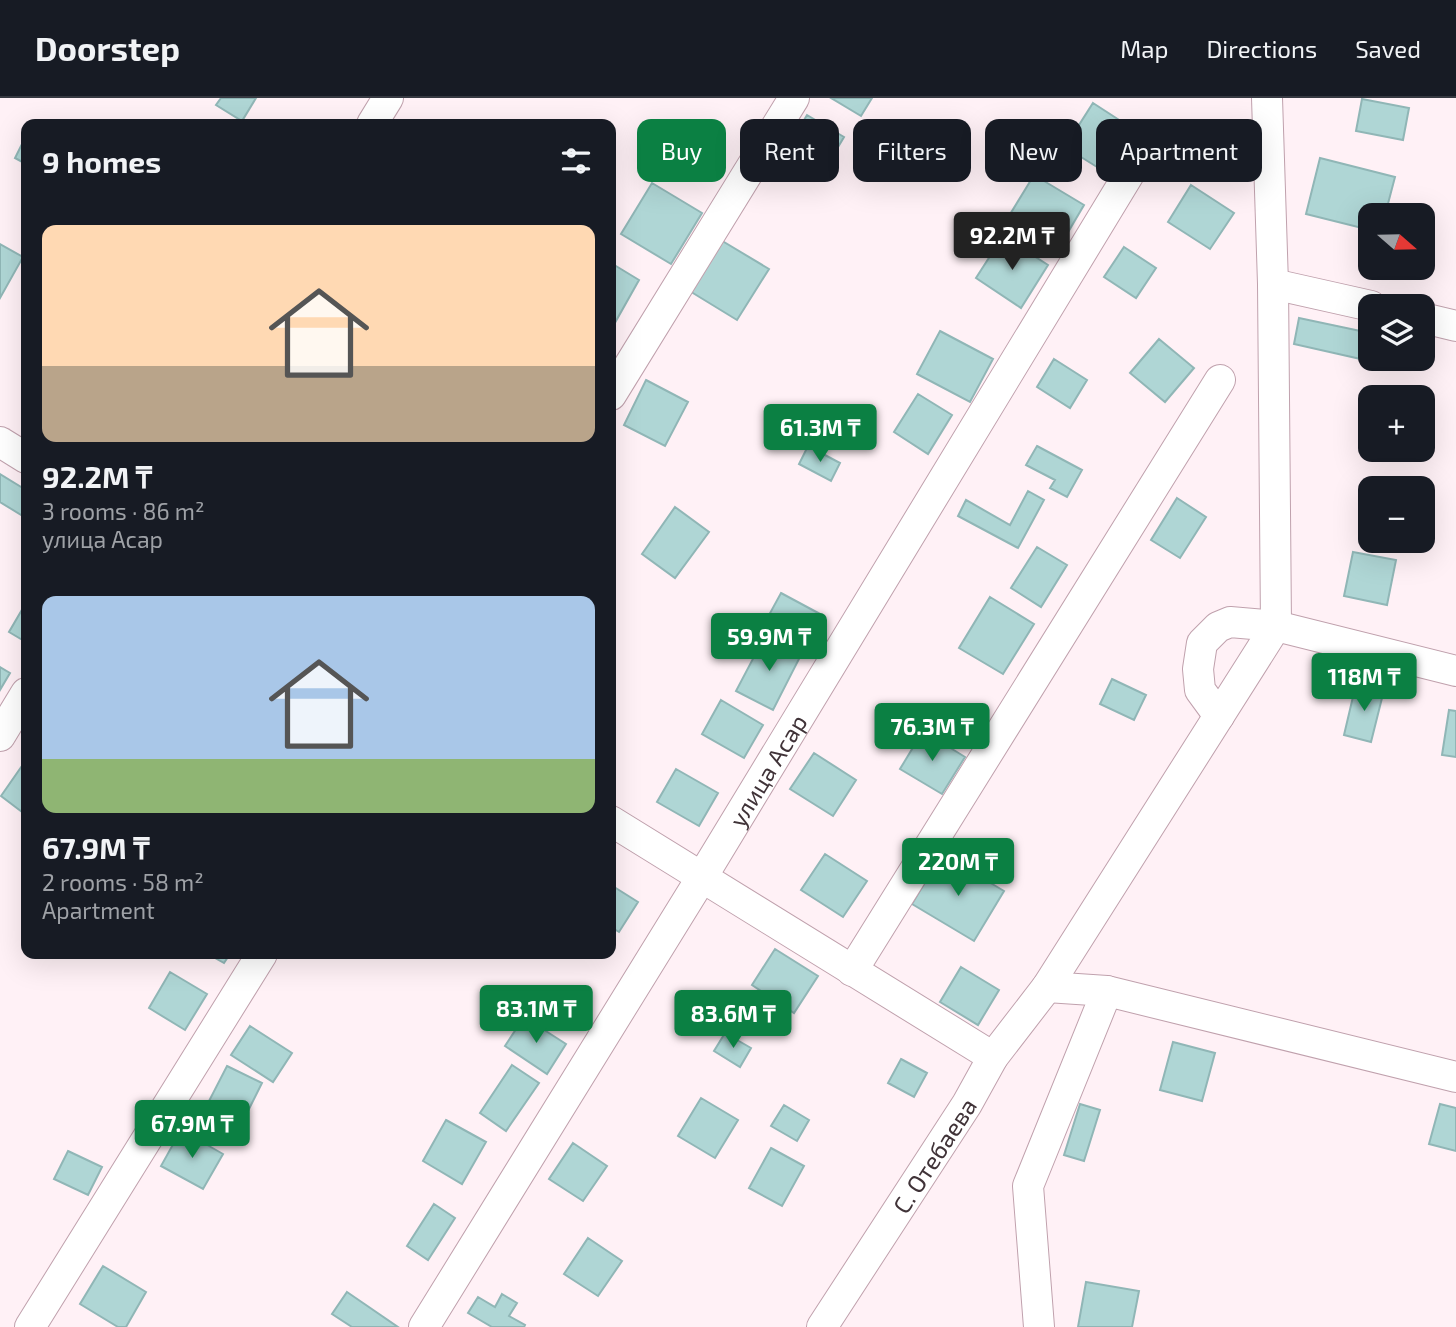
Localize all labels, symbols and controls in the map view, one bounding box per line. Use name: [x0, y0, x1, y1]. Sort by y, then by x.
text: Doorstep: [35, 28, 180, 68]
text: Map: [1120, 34, 1168, 63]
text: Directions: [1206, 34, 1317, 63]
text: Saved: [1355, 34, 1421, 63]
chip: Buy: [637, 119, 726, 182]
chip: Rent: [740, 119, 839, 182]
chip: Filters: [853, 119, 971, 182]
chip: New: [985, 119, 1082, 182]
chip: Apartment: [1096, 119, 1262, 182]
icon: filters: [557, 142, 595, 180]
text: 9 homes: [42, 143, 161, 179]
north arrow: [1358, 203, 1435, 280]
map controls: [1358, 203, 1435, 553]
pin: 92.2M ₸: [947, 212, 1077, 272]
text: 92.2M ₸: [970, 221, 1054, 249]
icon: home: [256, 270, 382, 396]
button: layers: [1358, 294, 1435, 371]
button: +: [1358, 385, 1435, 462]
pin: 61.3M ₸: [755, 404, 885, 464]
text: 61.3M ₸: [780, 413, 860, 441]
text: 92.2M ₸: [42, 458, 152, 494]
button: −: [1358, 476, 1435, 553]
text: 3 rooms · 86 m²: [42, 497, 204, 525]
text: улица Асар: [42, 525, 163, 553]
pin: 59.9M ₸: [704, 614, 834, 673]
text: 59.9M ₸: [727, 622, 811, 650]
icon: home: [256, 641, 382, 767]
pin: 118M ₸: [1307, 654, 1421, 713]
text: 118M ₸: [1328, 662, 1400, 690]
pin: 76.3M ₸: [867, 704, 997, 763]
street label: улица Асар: [722, 709, 812, 832]
text: 76.3M ₸: [891, 712, 973, 740]
text: 67.9M ₸: [42, 829, 150, 865]
pin: 220M ₸: [901, 838, 1015, 898]
text: 220M ₸: [918, 847, 998, 875]
text: 2 rooms · 58 m²: [42, 868, 204, 896]
text: Apartment: [42, 896, 155, 924]
pin: 83.1M ₸: [471, 986, 601, 1045]
pin: 83.6M ₸: [668, 990, 798, 1050]
text: 83.1M ₸: [496, 994, 576, 1022]
text: 83.6M ₸: [690, 999, 776, 1027]
street label: С. Отебаева: [886, 1092, 982, 1218]
pin: 67.9M ₸: [127, 1100, 257, 1160]
text: 67.9M ₸: [151, 1109, 233, 1137]

